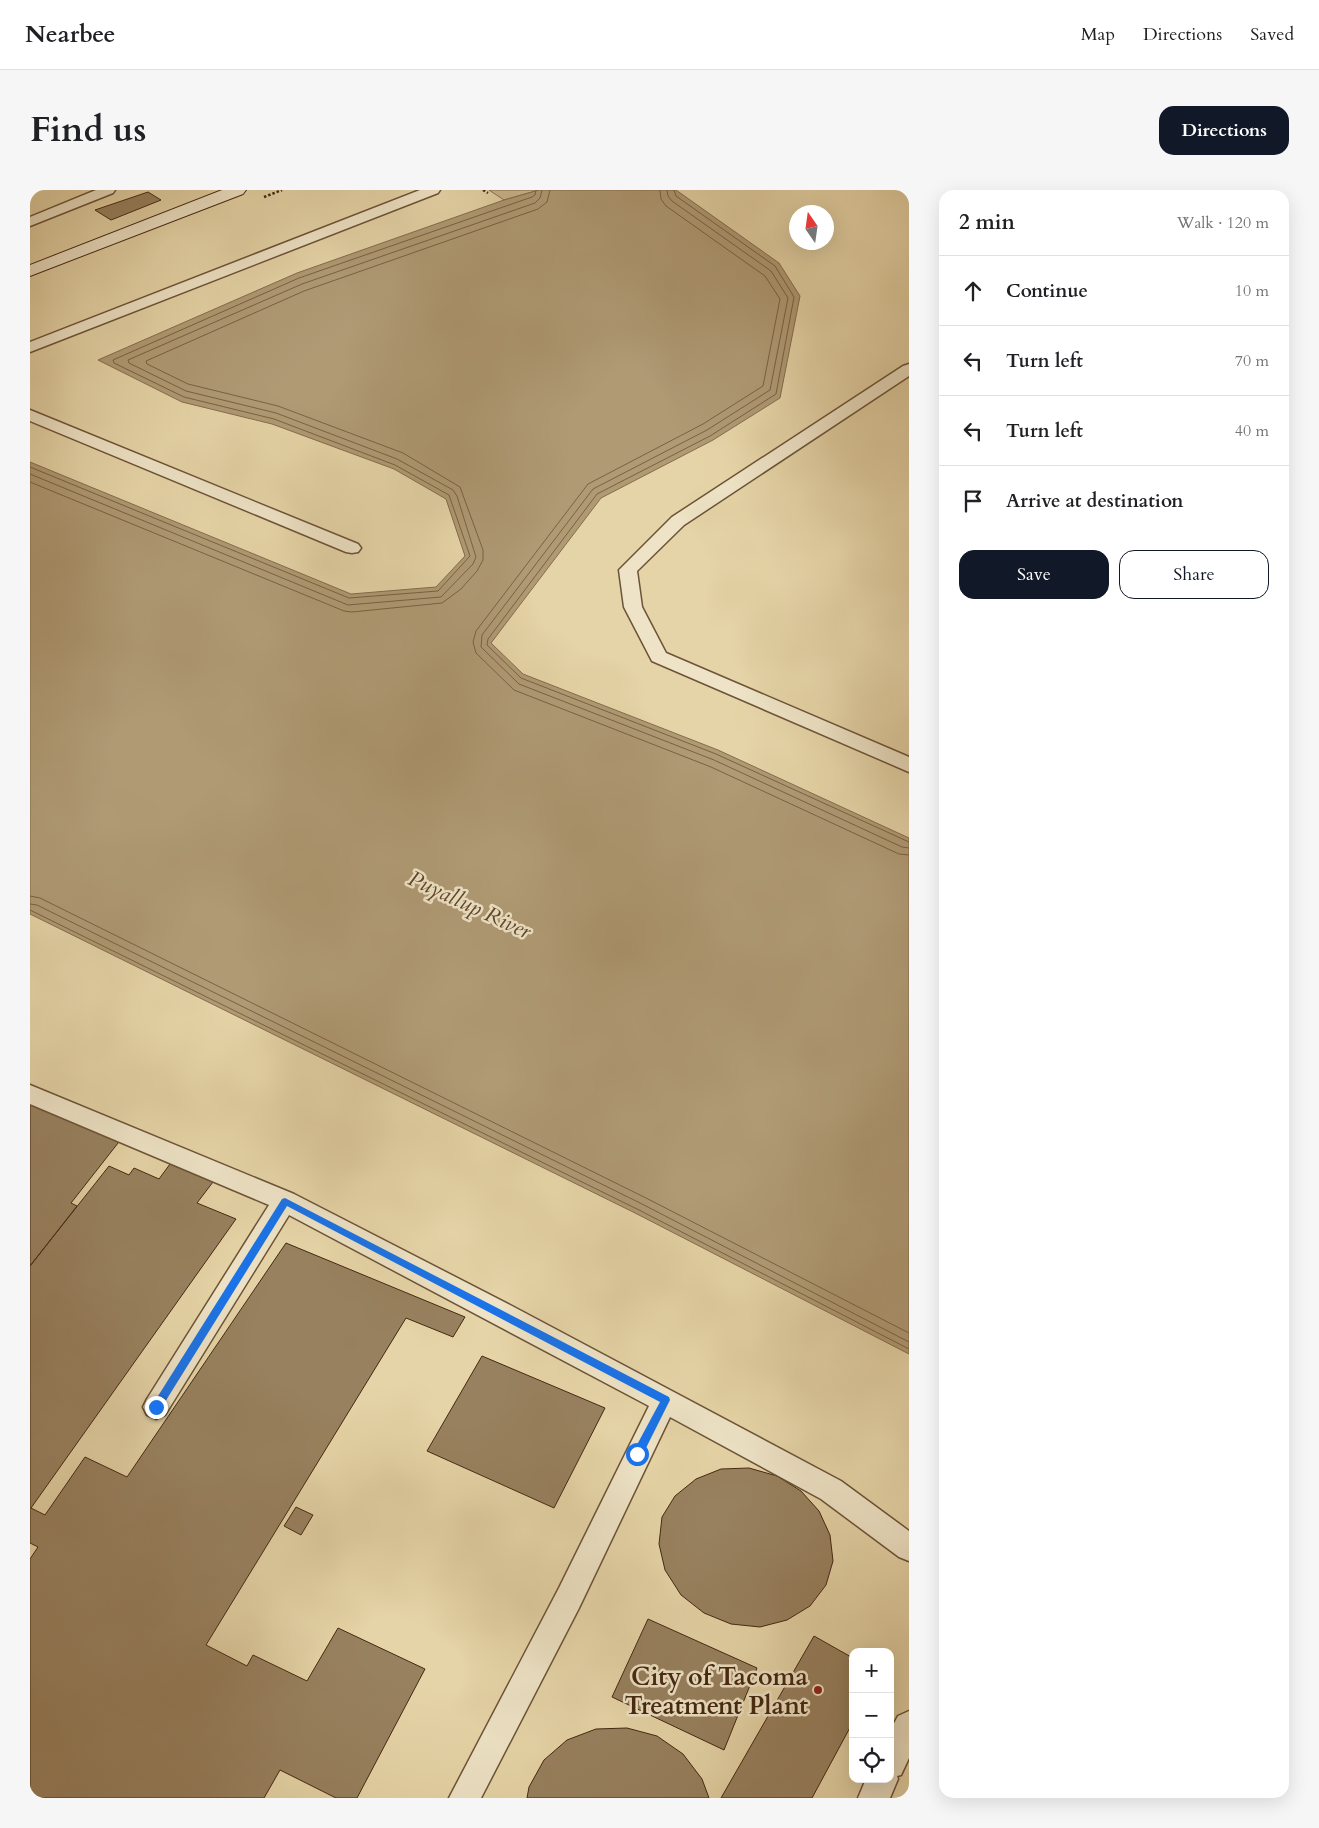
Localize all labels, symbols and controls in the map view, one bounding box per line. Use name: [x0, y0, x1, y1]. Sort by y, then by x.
text: Nearbee: [25, 18, 115, 51]
text: Map: [1081, 22, 1115, 47]
text: Directions: [1143, 22, 1222, 47]
text: Saved: [1250, 22, 1294, 47]
text: Find us: [30, 106, 146, 154]
button: Directions: [1159, 106, 1289, 155]
north arrow: [789, 205, 834, 250]
text: 2 min: [959, 208, 1015, 237]
text: Walk · 120 m: [1177, 212, 1269, 234]
icon: ahead: [959, 277, 987, 305]
text: Continue: [1006, 278, 1088, 304]
text: 10 m: [1235, 280, 1269, 302]
icon: left: [959, 347, 987, 375]
text: Turn left: [1006, 348, 1083, 374]
text: 70 m: [1235, 350, 1269, 372]
icon: left: [959, 417, 987, 445]
text: Turn left: [1006, 418, 1083, 444]
text: 40 m: [1235, 420, 1269, 442]
icon: arrive: [959, 487, 987, 515]
text: Arrive at destination: [1006, 488, 1183, 514]
button: Save: [959, 550, 1109, 599]
button: Share: [1119, 550, 1269, 599]
water label: Puyallup River: [403, 863, 536, 947]
route end: [145, 1396, 168, 1419]
route start: [626, 1443, 649, 1466]
map controls: [849, 1648, 894, 1783]
button: +: [849, 1648, 894, 1693]
place label: City of Tacoma Treatment Plant: [625, 1660, 809, 1723]
marker: City of Tacoma Treatment Plant: [812, 1684, 824, 1696]
button: −: [849, 1693, 894, 1738]
button: locate: [849, 1738, 894, 1783]

